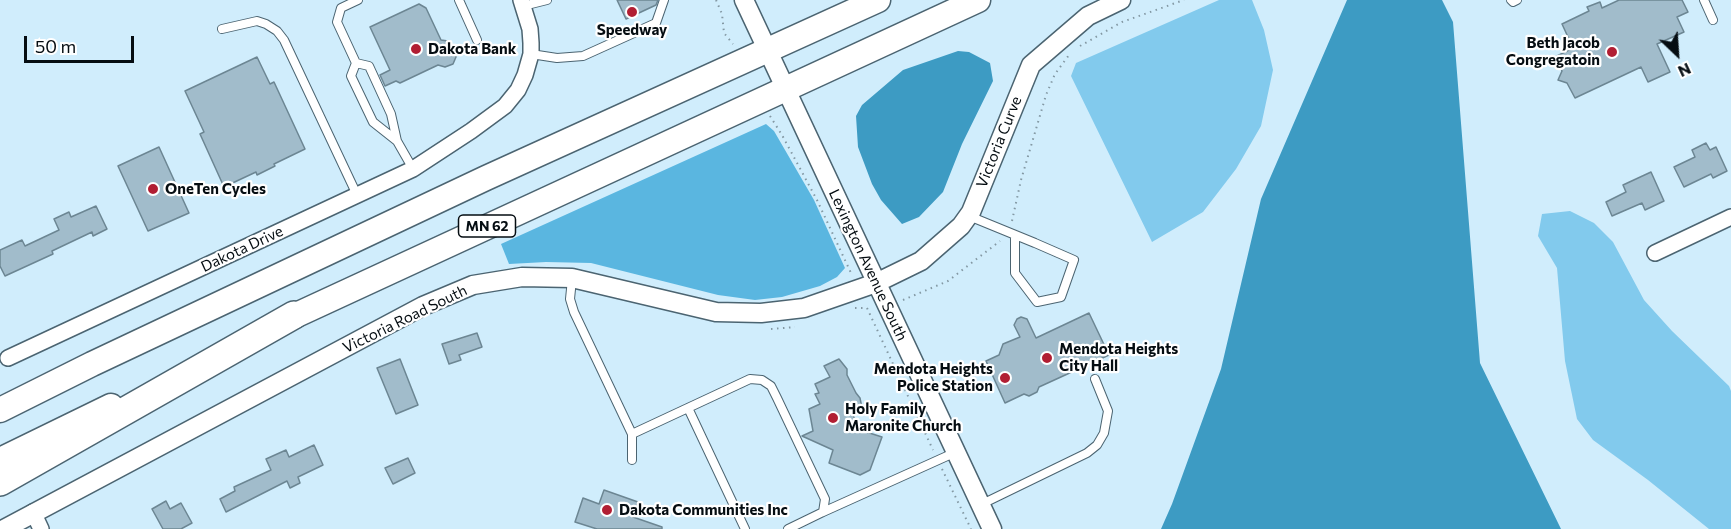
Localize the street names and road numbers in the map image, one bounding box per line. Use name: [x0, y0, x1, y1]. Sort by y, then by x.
street label: Victoria Curve: [972, 94, 1026, 190]
street label: Lexington Avenue South: [825, 186, 911, 344]
road number: MN 62: [458, 215, 516, 237]
street label: Dakota Drive: [198, 222, 286, 276]
street label: Victoria Road South: [340, 281, 470, 357]

